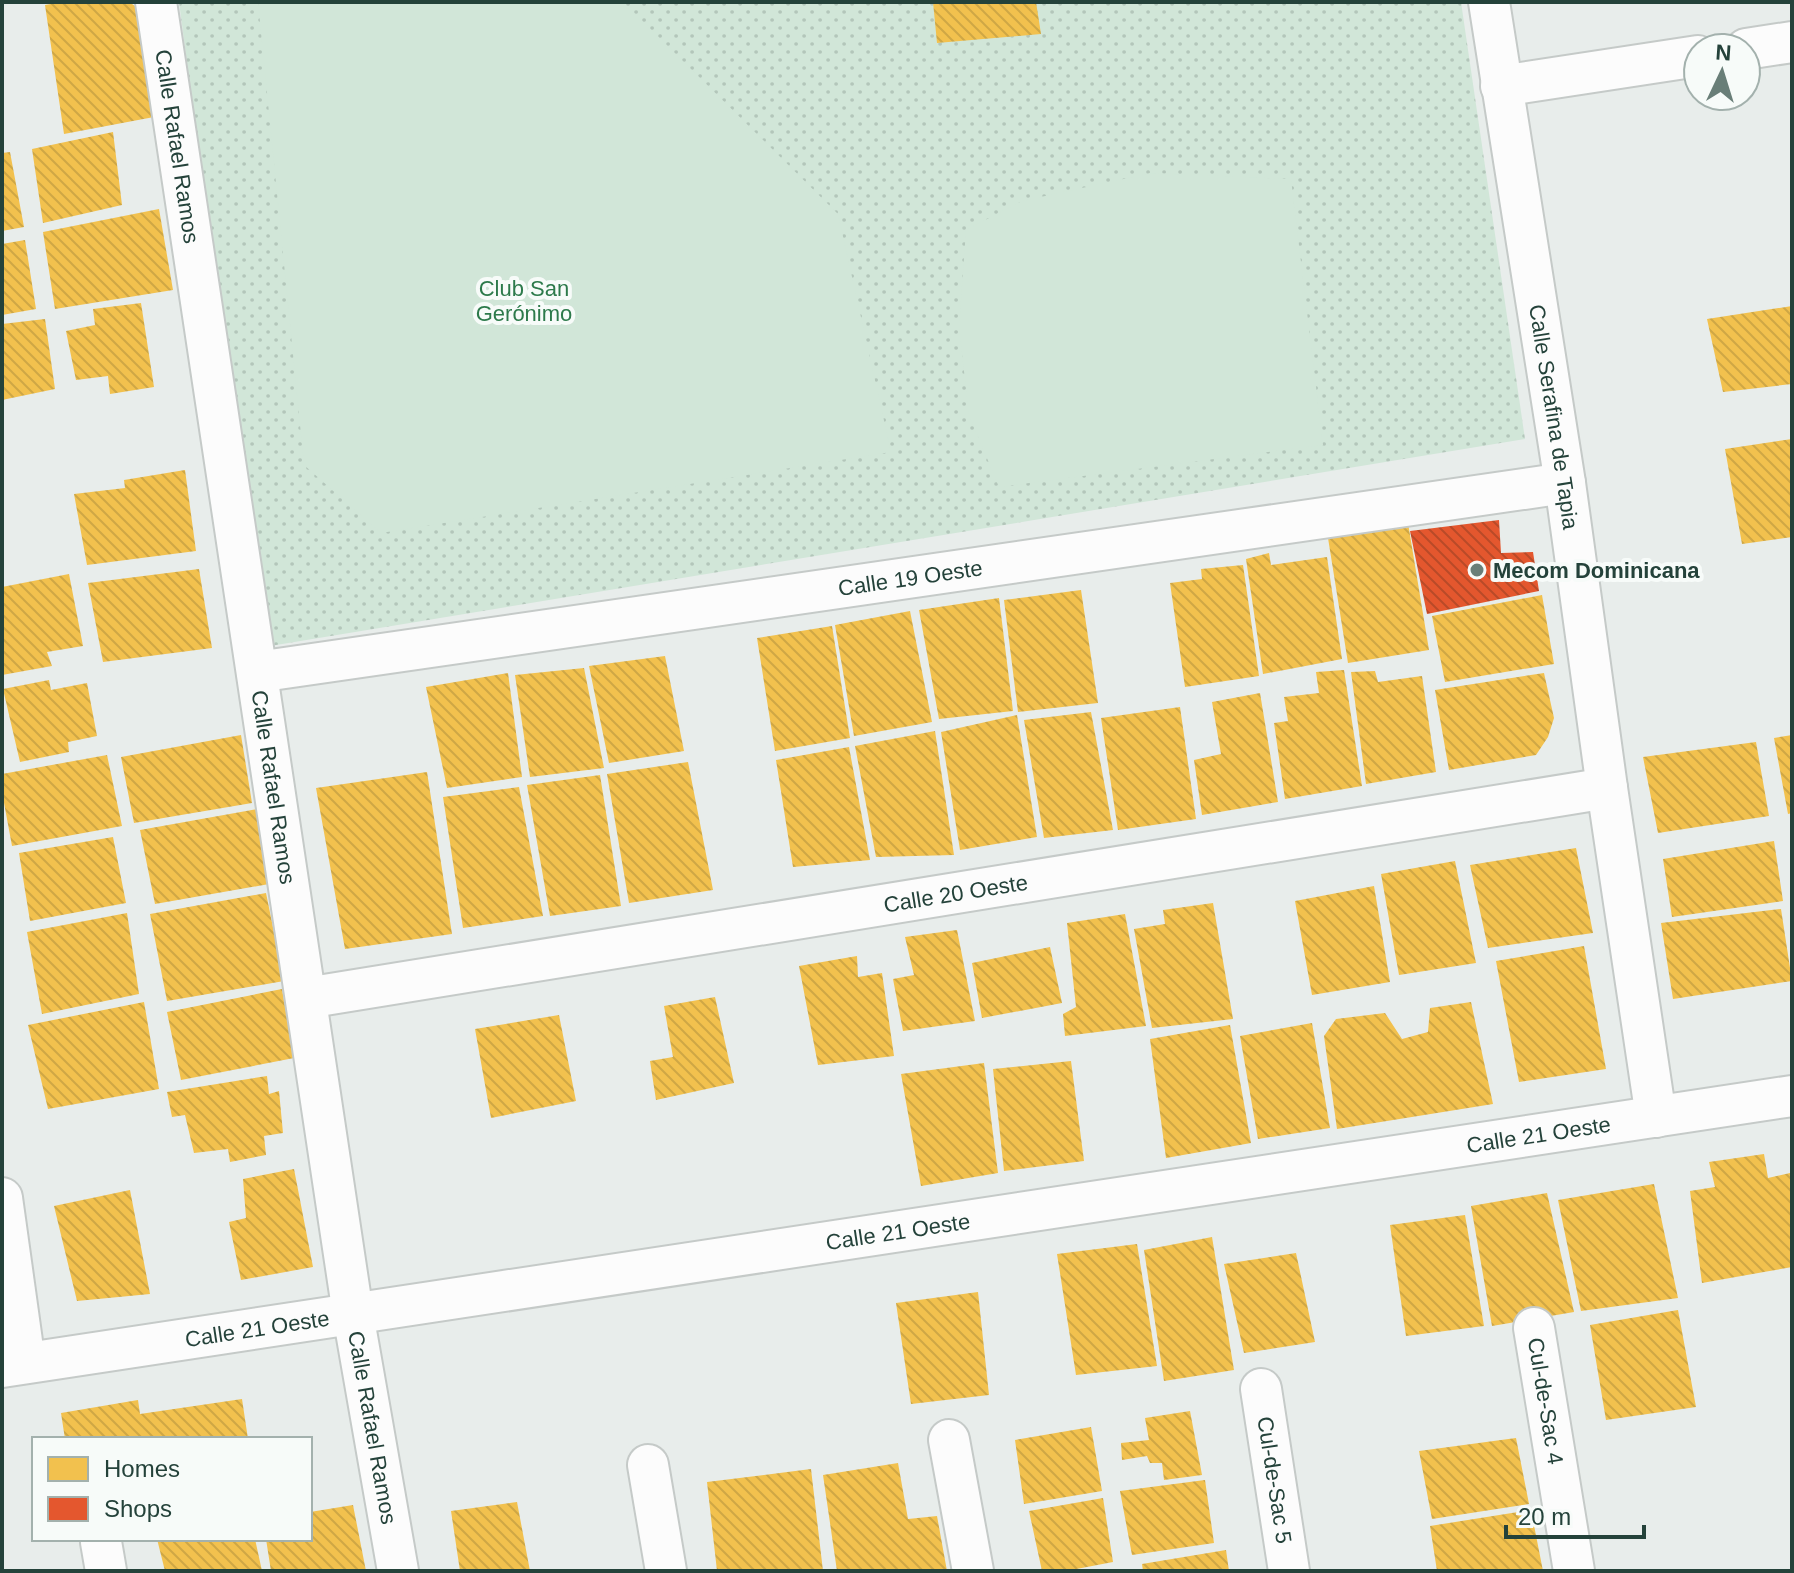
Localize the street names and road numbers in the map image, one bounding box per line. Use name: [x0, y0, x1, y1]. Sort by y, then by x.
street label: Calle Rafael Ramos: [151, 48, 205, 245]
street label: Calle Serafina de Tapia: [1524, 303, 1584, 532]
street label: Calle 19 Oeste: [836, 555, 984, 600]
street label: Calle Rafael Ramos: [247, 689, 301, 886]
street label: Calle 20 Oeste: [882, 869, 1029, 917]
street label: Calle 21 Oeste: [1465, 1111, 1612, 1158]
street label: Calle 21 Oeste: [824, 1208, 972, 1255]
street label: Calle 21 Oeste: [183, 1305, 331, 1352]
street label: Calle Rafael Ramos: [344, 1329, 402, 1526]
street label: Cul-de-Sac 4: [1523, 1336, 1569, 1466]
street label: Cul-de-Sac 5: [1253, 1415, 1297, 1545]

